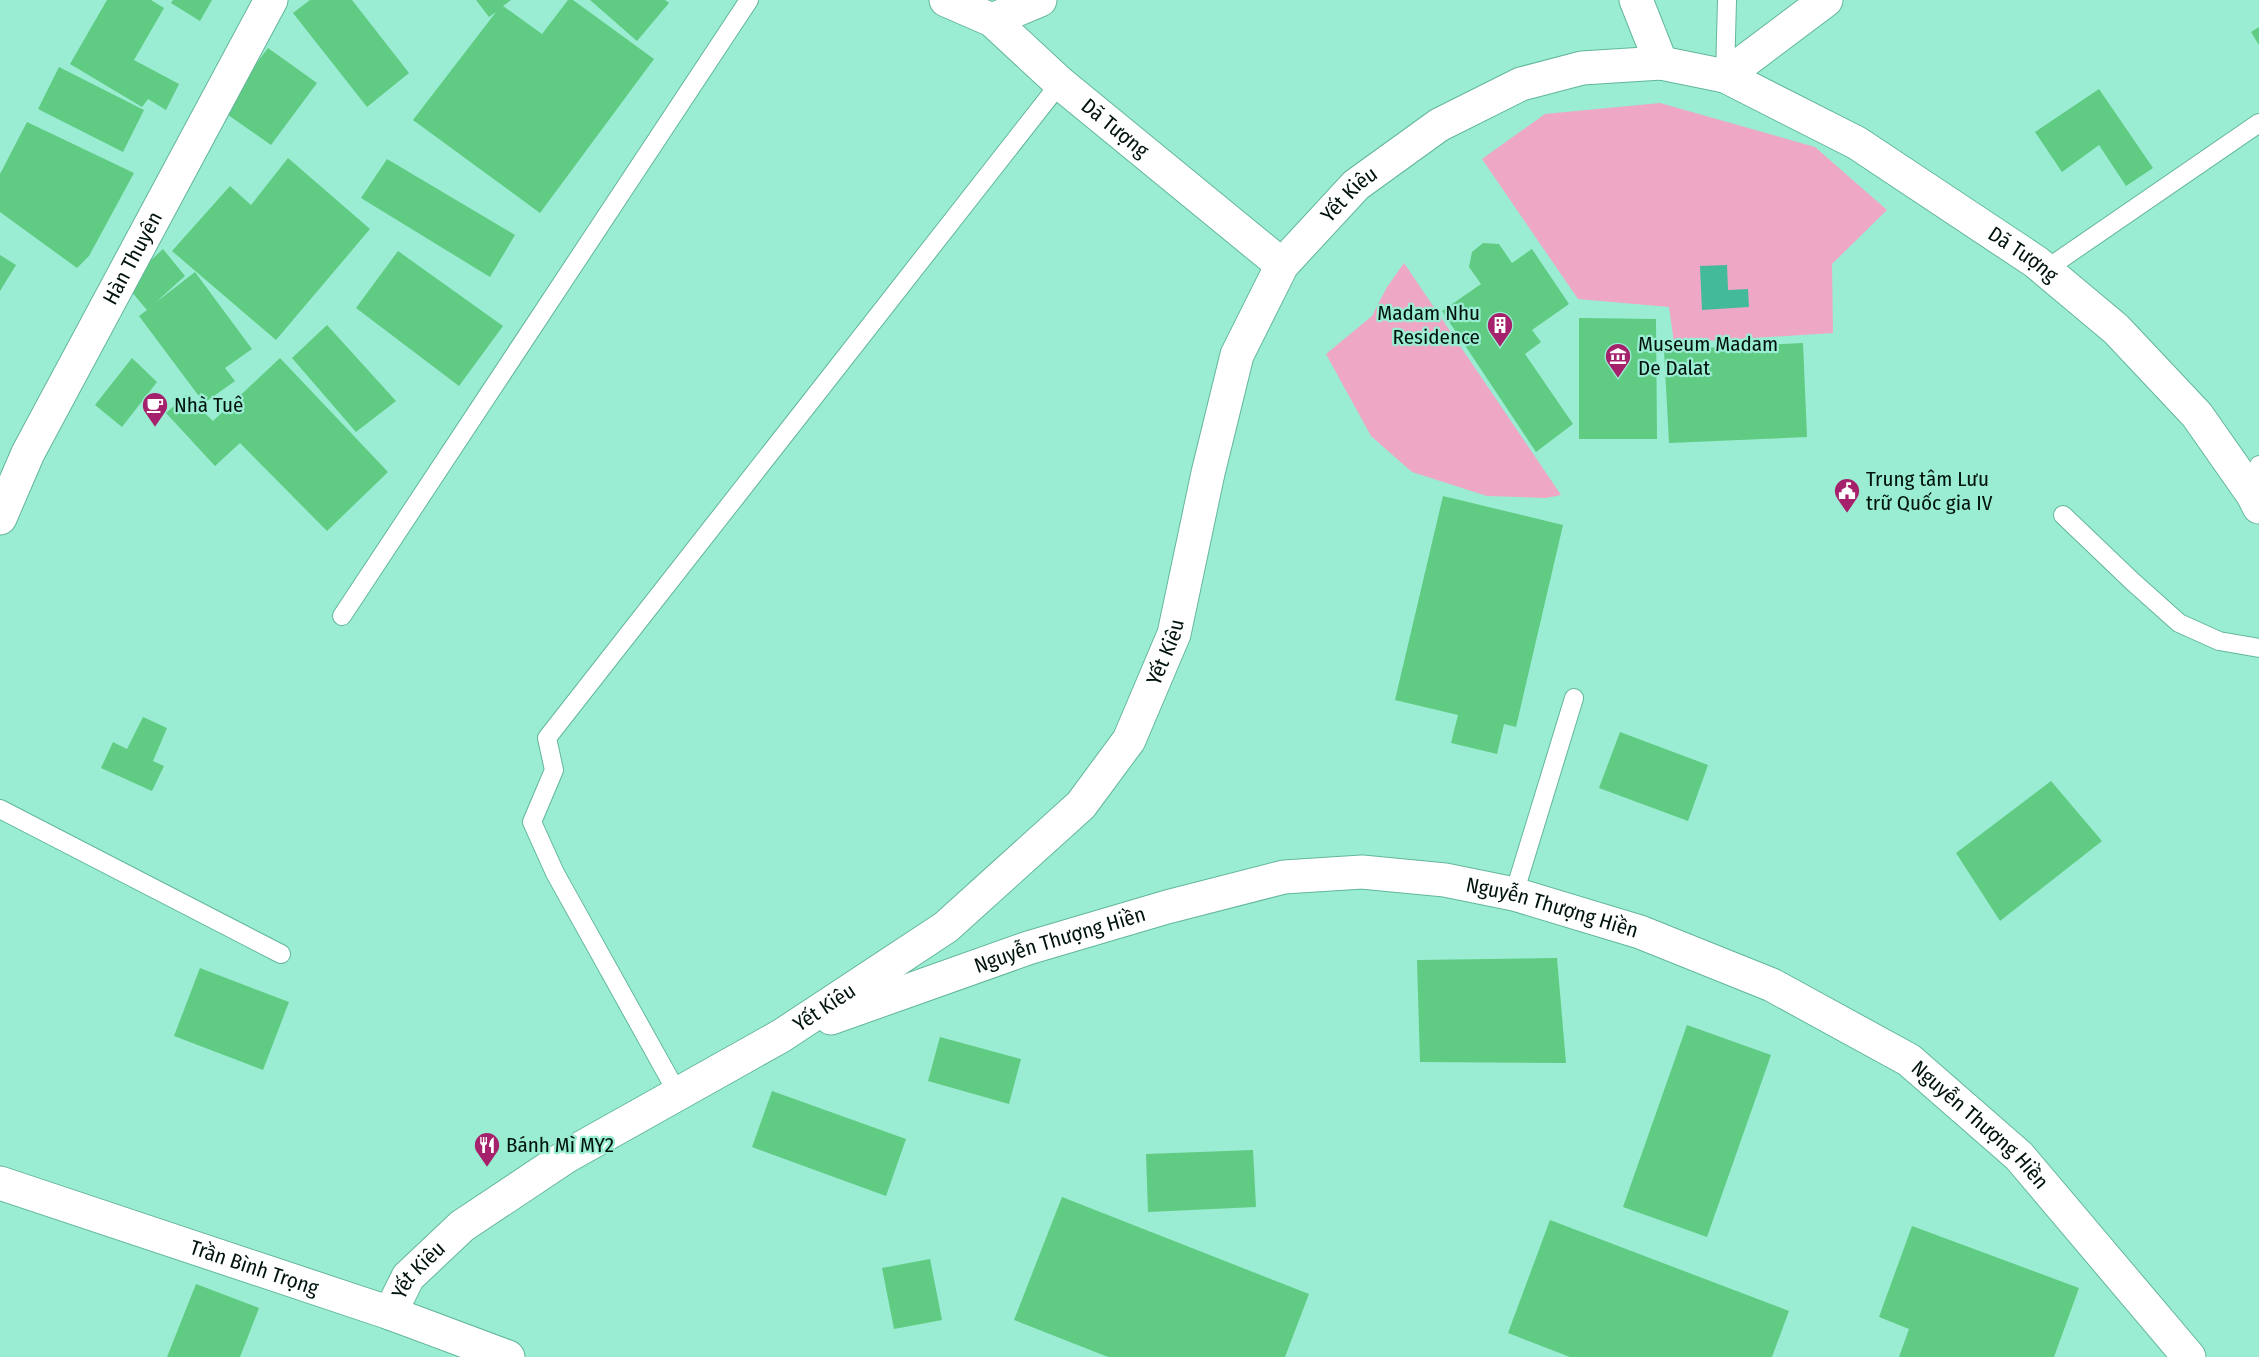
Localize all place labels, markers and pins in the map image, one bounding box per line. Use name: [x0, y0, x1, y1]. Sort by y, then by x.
place label: Madam Nhu Residence: [1377, 300, 1480, 350]
building icon: Madam Nhu Residence: [1485, 310, 1515, 348]
place label: Museum Madam De Dalat: [1638, 331, 1778, 381]
museum icon: Museum Madam De Dalat: [1603, 341, 1633, 379]
cafe icon: Nhà Tuê: [140, 390, 170, 428]
place label: Nhà Tuê: [174, 392, 243, 418]
place label: Trung tâm Lưu trữ Quốc gia IV: [1866, 466, 1993, 516]
public building icon: Trung tâm Lưu trữ Quốc gia IV: [1832, 476, 1862, 514]
restaurant icon: Bánh Mì MY2: [472, 1130, 502, 1168]
place label: Bánh Mì MY2: [506, 1132, 614, 1158]

